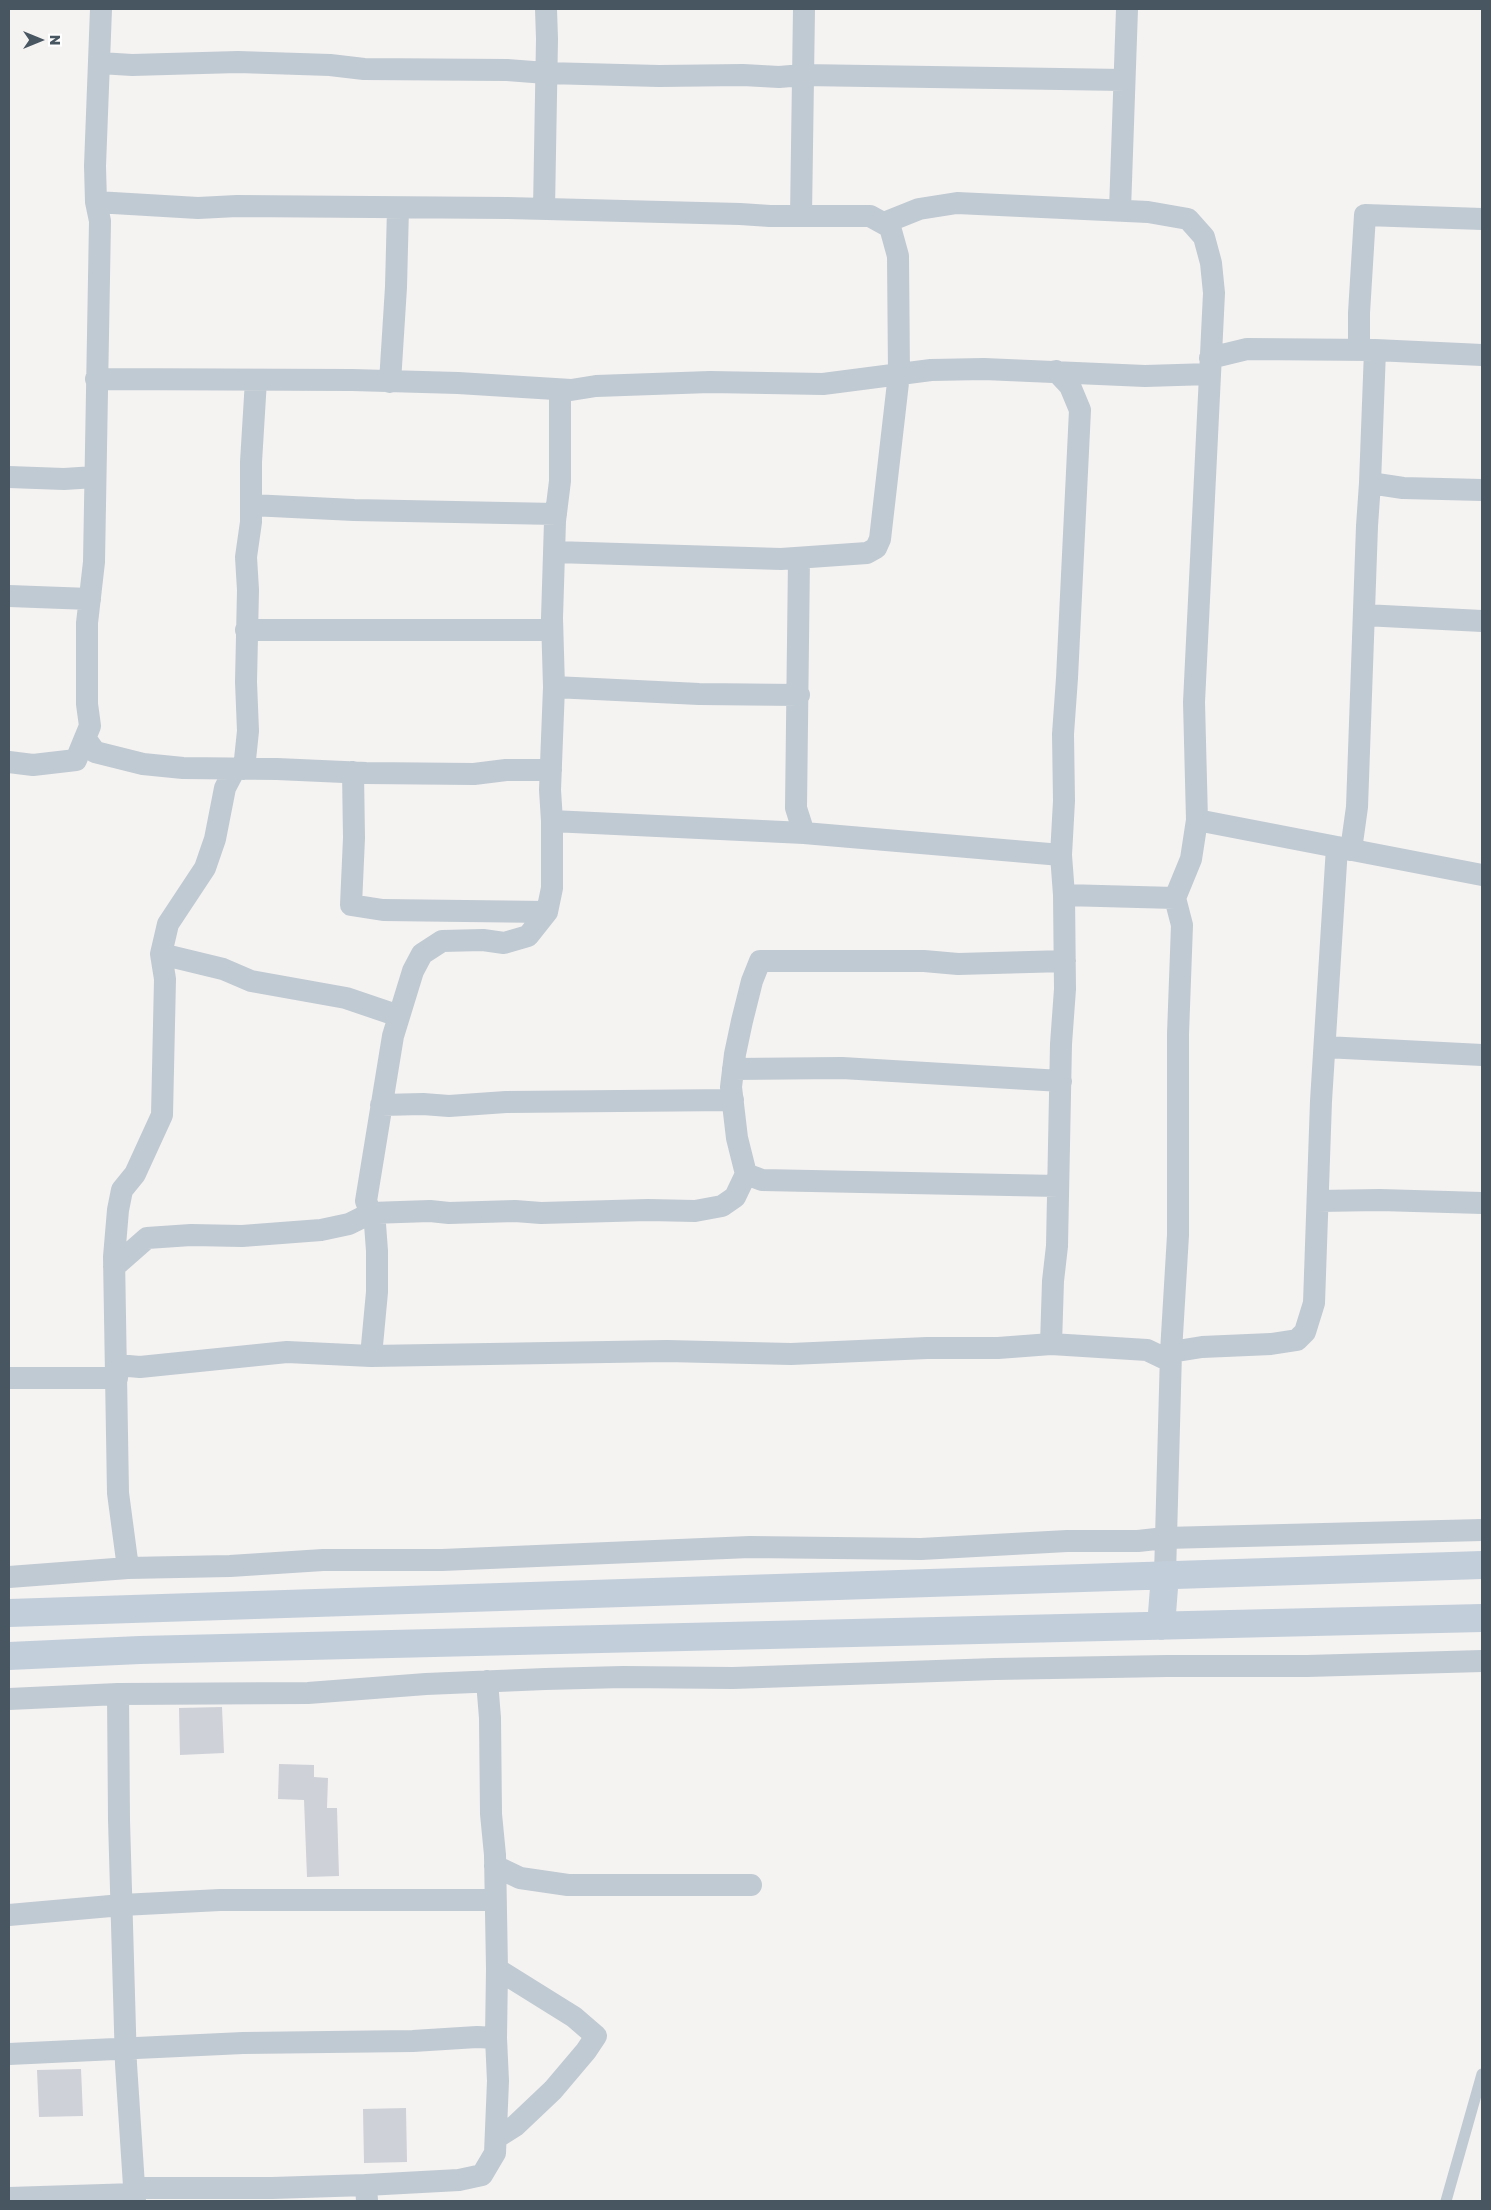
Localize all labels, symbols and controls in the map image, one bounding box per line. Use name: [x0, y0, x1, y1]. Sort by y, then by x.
north arrow: [15, 15, 65, 65]
text: N: [47, 35, 64, 45]

